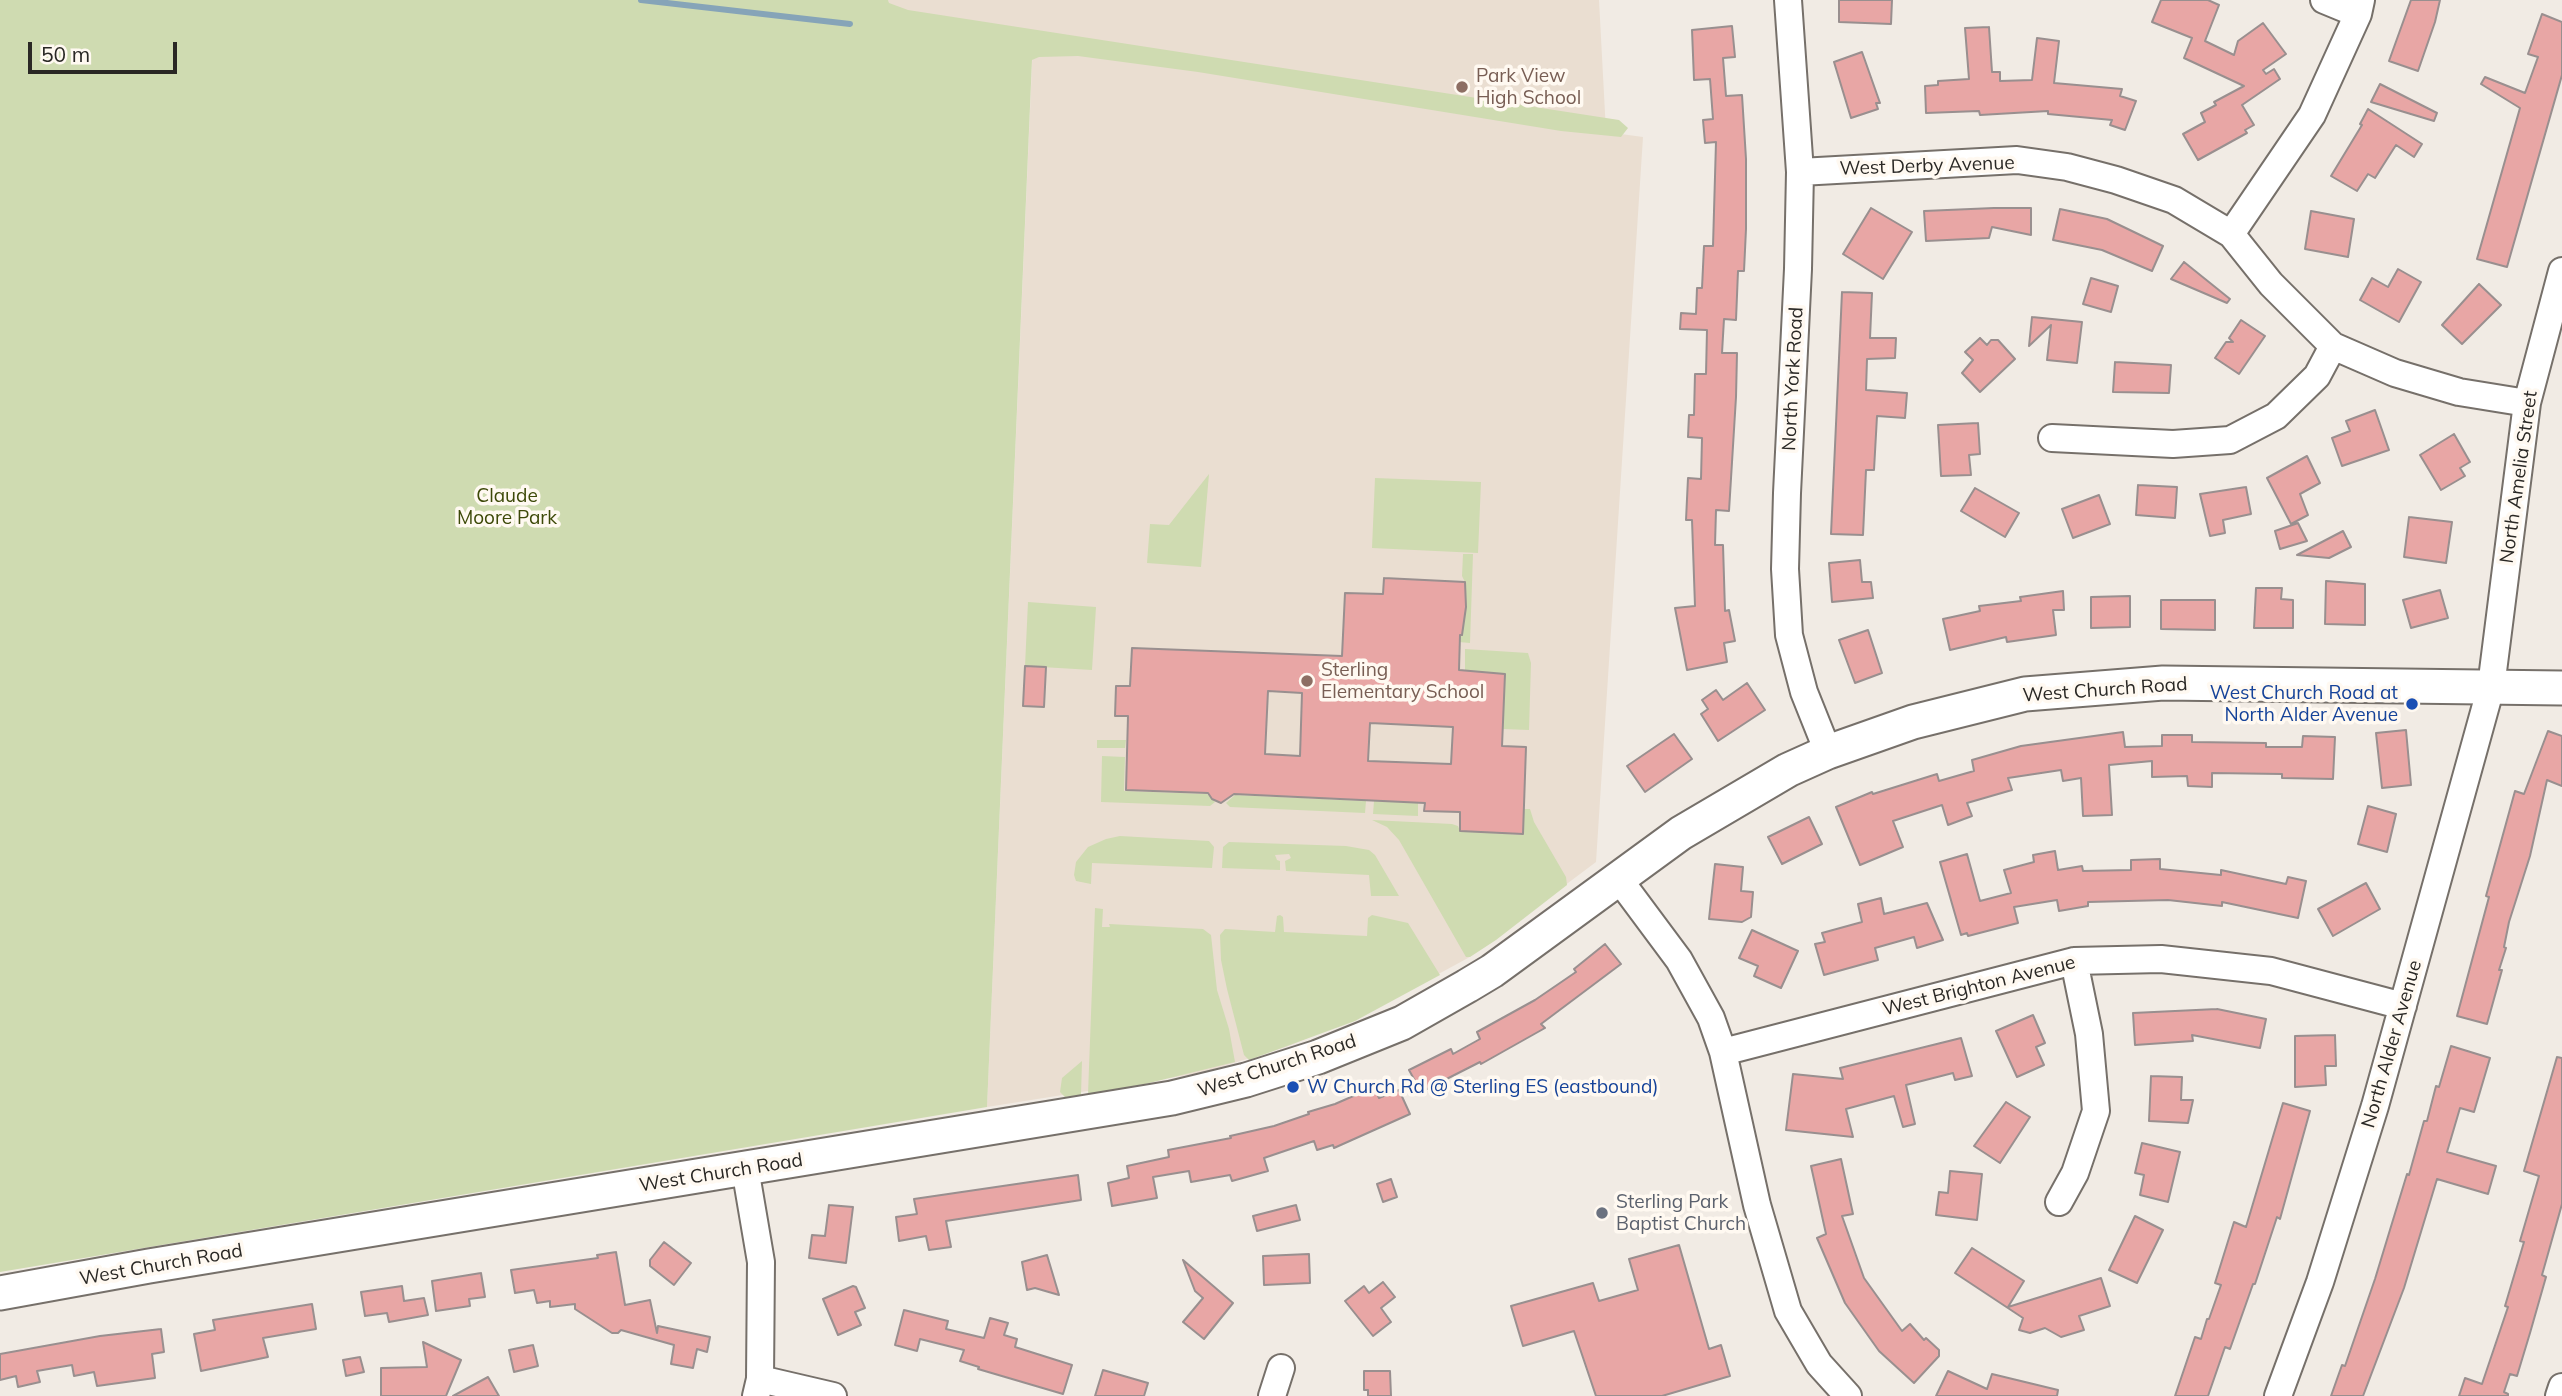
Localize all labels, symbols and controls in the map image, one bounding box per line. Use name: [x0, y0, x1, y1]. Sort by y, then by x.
scale bar: [32, 28, 180, 72]
text: 50 m: [41, 41, 90, 67]
place label: Park View High School: [1476, 65, 1581, 109]
marker: Park View High School: [1454, 79, 1470, 95]
street label: West Derby Avenue: [1839, 152, 2015, 180]
street label: North York Road: [1778, 306, 1808, 452]
street label: North Amelia Street: [2496, 389, 2542, 565]
park label: Claude Moore Park: [457, 485, 557, 529]
place label: Sterling Elementary School: [1321, 659, 1484, 703]
marker: Sterling Elementary School: [1299, 673, 1315, 689]
street label: West Church Road: [2022, 673, 2188, 707]
place label: West Church Road at North Alder Avenue: [2210, 682, 2398, 726]
marker: West Church Road at North Alder Avenue: [2404, 696, 2420, 712]
street label: West Brighton Avenue: [1880, 951, 2078, 1021]
street label: North Alder Avenue: [2357, 957, 2427, 1131]
street label: West Church Road: [1195, 1030, 1359, 1102]
place label: W Church Rd @ Sterling ES (eastbound): [1307, 1076, 1658, 1098]
marker: W Church Rd @ Sterling ES (eastbound): [1285, 1079, 1301, 1095]
street label: West Church Road: [638, 1149, 804, 1197]
place label: Sterling Park Baptist Church: [1616, 1191, 1746, 1235]
marker: Sterling Park Baptist Church: [1594, 1205, 1610, 1221]
street label: West Church Road: [78, 1239, 244, 1291]

